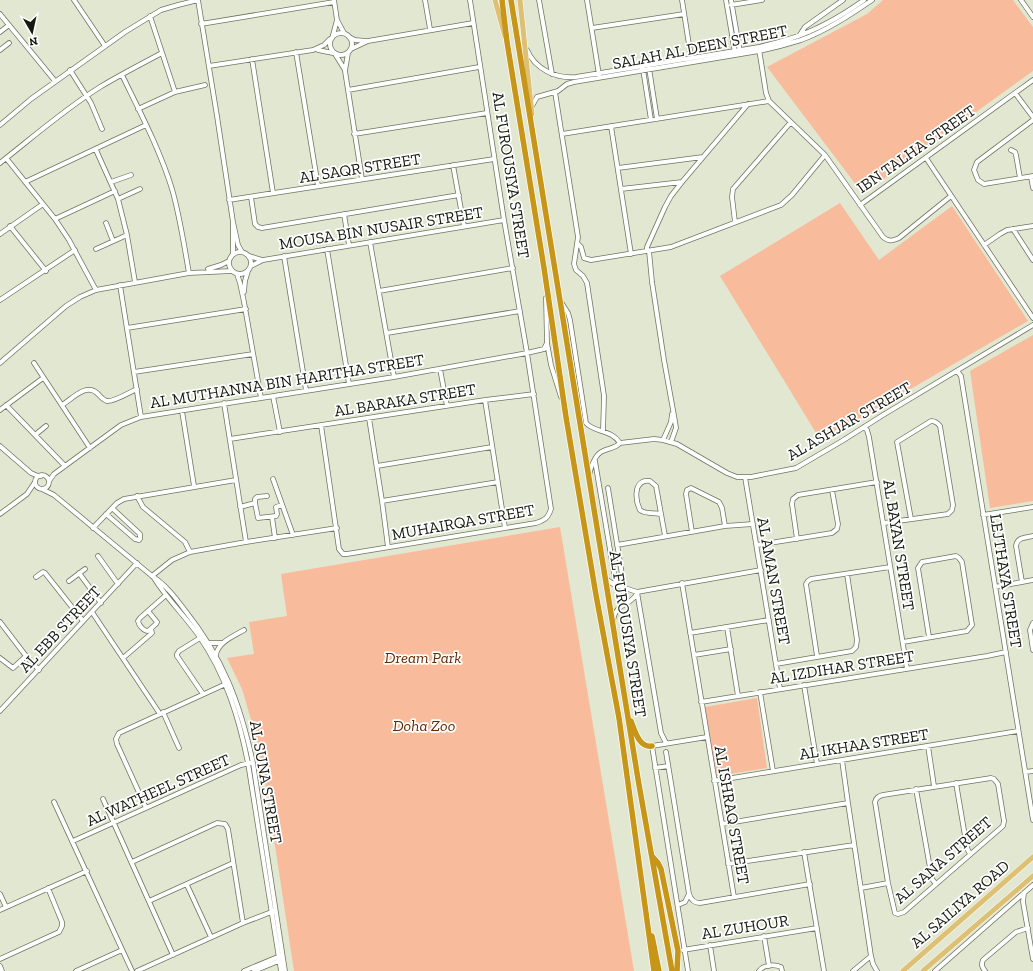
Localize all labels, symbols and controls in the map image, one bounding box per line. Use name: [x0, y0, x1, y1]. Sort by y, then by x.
north arrow: [12, 12, 52, 52]
street label: SALAH AL DEEN STREET: [611, 21, 789, 73]
text: N: [28, 34, 39, 49]
street label: AL FUROUSIYA STREET: [488, 90, 534, 260]
street label: IBN TALHA STREET: [853, 101, 979, 197]
street label: AL SAQR STREET: [298, 149, 422, 187]
street label: MOUSA BIN NUSAIR STREET: [278, 202, 485, 254]
street label: AL MUTHANNA BIN HARITHA STREET: [149, 350, 426, 412]
street label: AL ASHJAR STREET: [783, 378, 915, 464]
street label: AL BARAKA STREET: [333, 379, 477, 421]
street label: AL BAYAN STREET: [879, 478, 919, 612]
street label: MUHAIRQA STREET: [390, 500, 536, 544]
street label: LEJTHAYA STREET: [986, 512, 1026, 650]
street label: AL AMAN STREET: [753, 516, 795, 646]
street label: AL FUROUSIYA STREET: [605, 549, 651, 719]
street label: AL EBB STREET: [15, 582, 105, 676]
street label: AL IZDIHAR STREET: [768, 646, 916, 688]
park label: Dream Park: [385, 648, 461, 667]
park label: Doha Zoo: [393, 716, 455, 735]
street label: AL SUNA STREET: [246, 719, 286, 845]
street label: AL IKHAA STREET: [798, 724, 930, 764]
street label: AL ISHRAQ STREET: [710, 744, 754, 886]
street label: AL WATHEEL STREET: [83, 750, 233, 830]
street label: AL SANA STREET: [890, 812, 996, 907]
street label: AL SAILIYA ROAD: [907, 856, 1013, 952]
street label: AL ZUHOUR: [700, 911, 790, 943]

